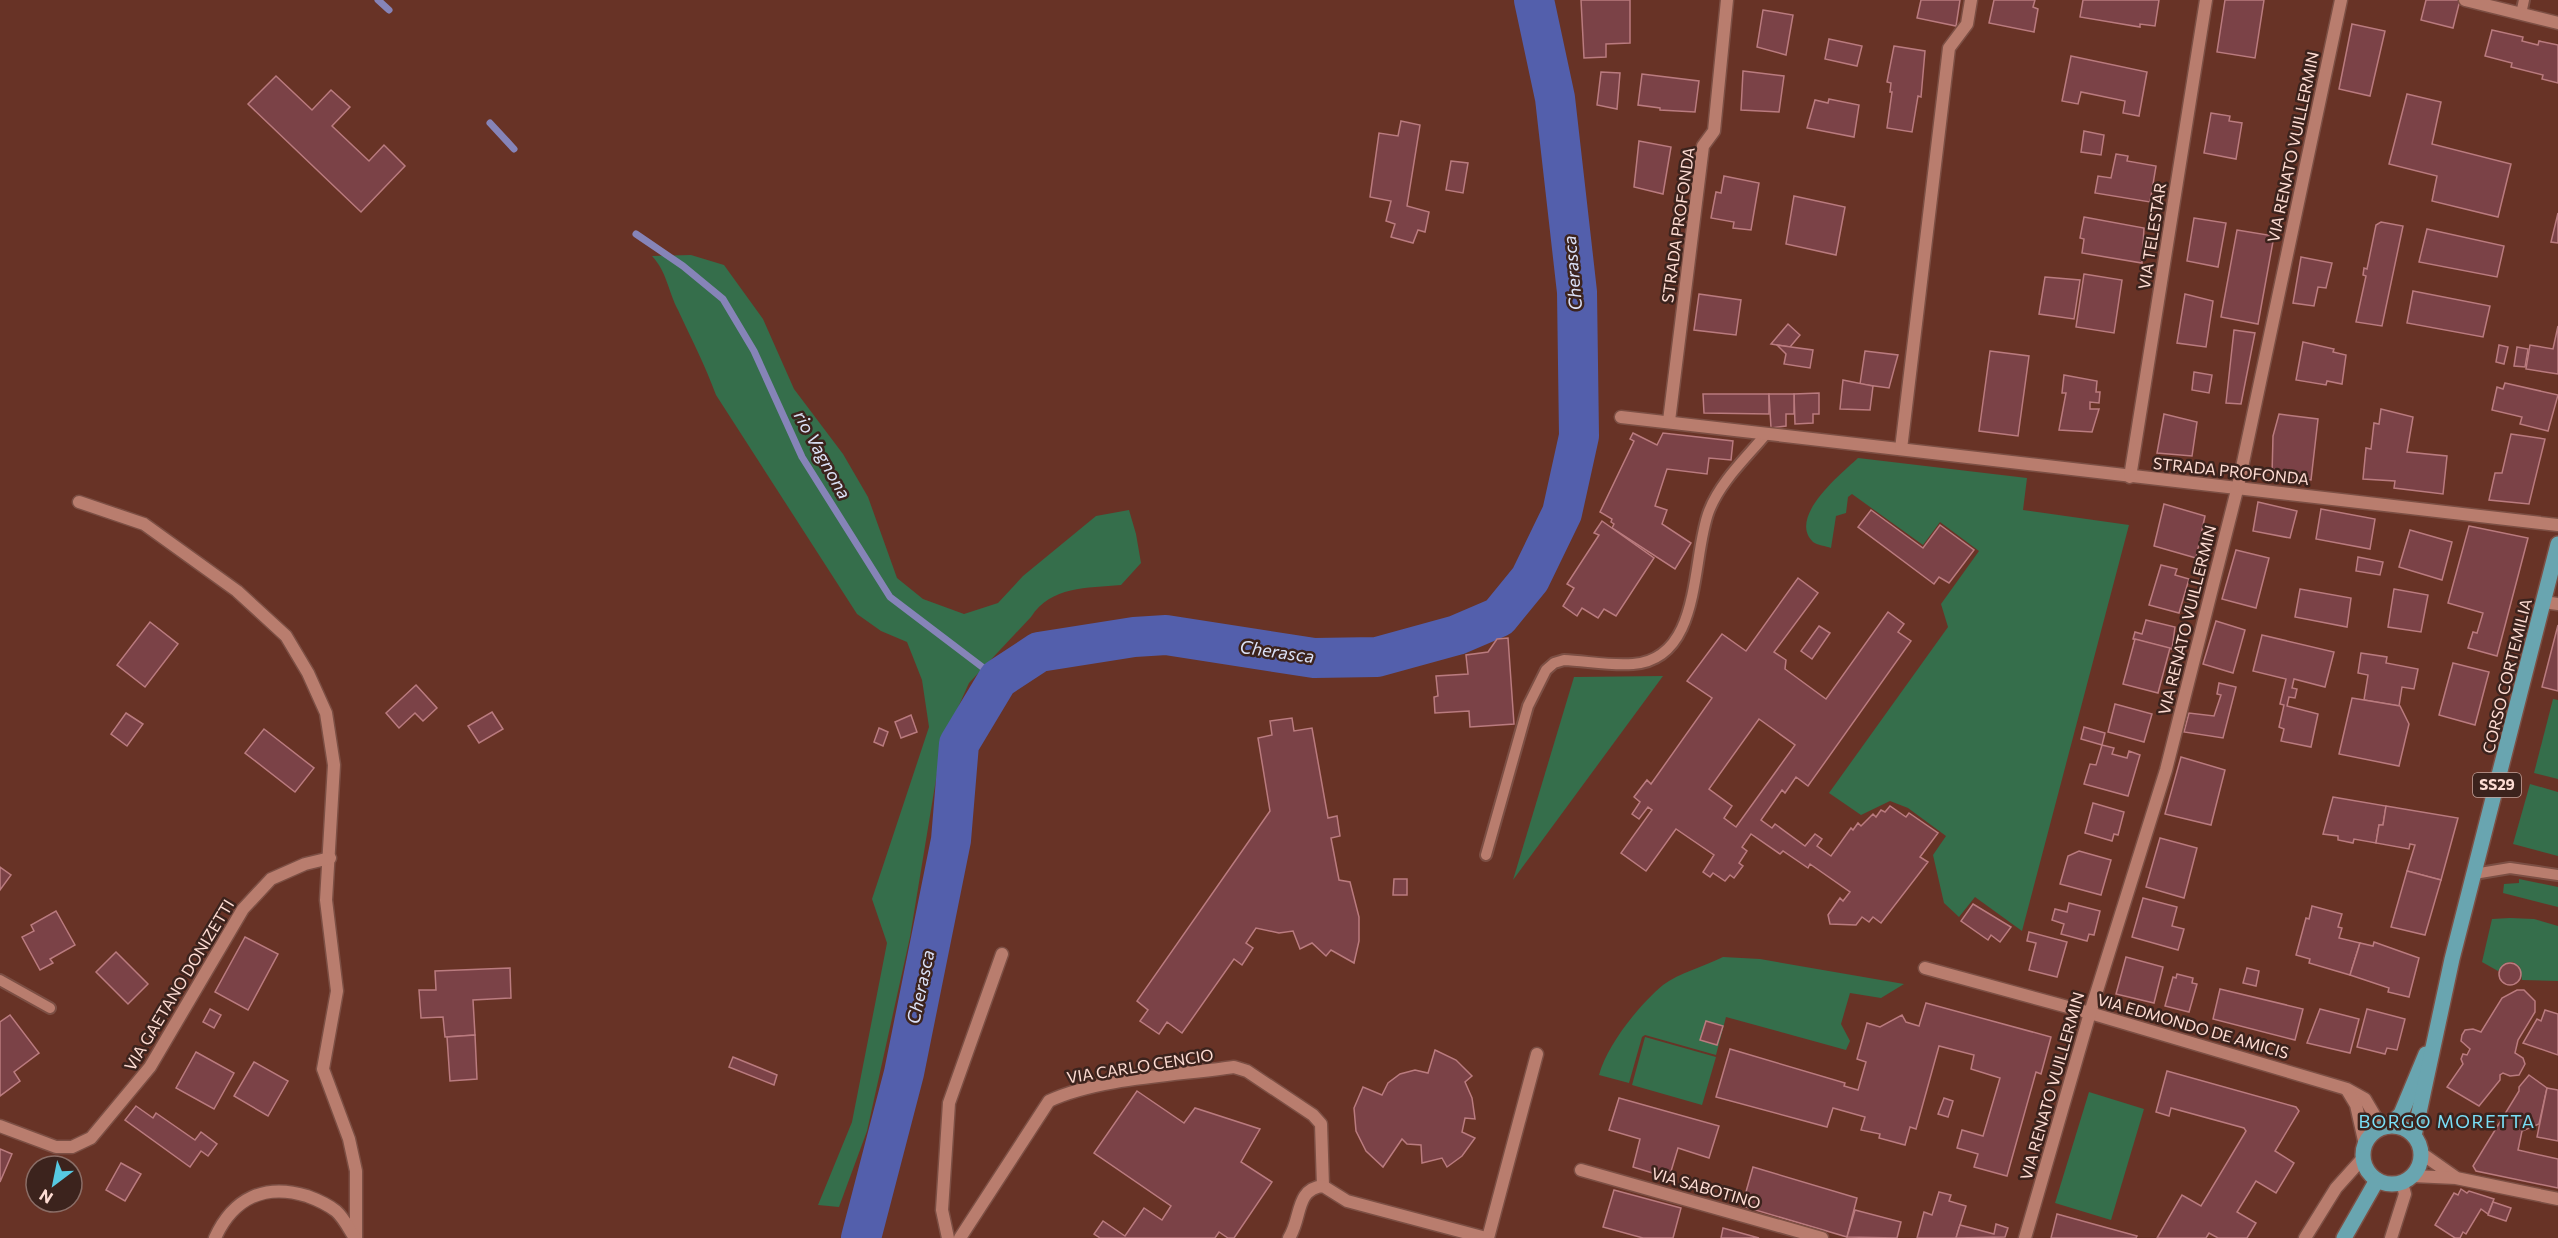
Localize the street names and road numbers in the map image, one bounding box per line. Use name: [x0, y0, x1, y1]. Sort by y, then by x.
street label: VIA RENATO VUILLERMIN: [2263, 50, 2322, 244]
street label: STRADA PROFONDA: [1657, 146, 1698, 304]
street label: VIA TELESTAR: [2134, 181, 2169, 291]
street label: STRADA PROFONDA: [2152, 453, 2310, 488]
street label: VIA RENATO VUILLERMIN: [2154, 523, 2219, 717]
street label: CORSO CORTEMILIA: [2478, 596, 2535, 755]
road number: SS29: [2473, 773, 2521, 797]
street label: VIA GAETANO DONIZETTI: [120, 896, 237, 1074]
street label: VIA EDMONDO DE AMICIS: [2095, 989, 2291, 1062]
street label: VIA RENATO VUILLERMIN: [2016, 990, 2088, 1182]
street label: VIA CARLO CENCIO: [1065, 1045, 1215, 1086]
street label: VIA SABOTINO: [1649, 1163, 1763, 1212]

